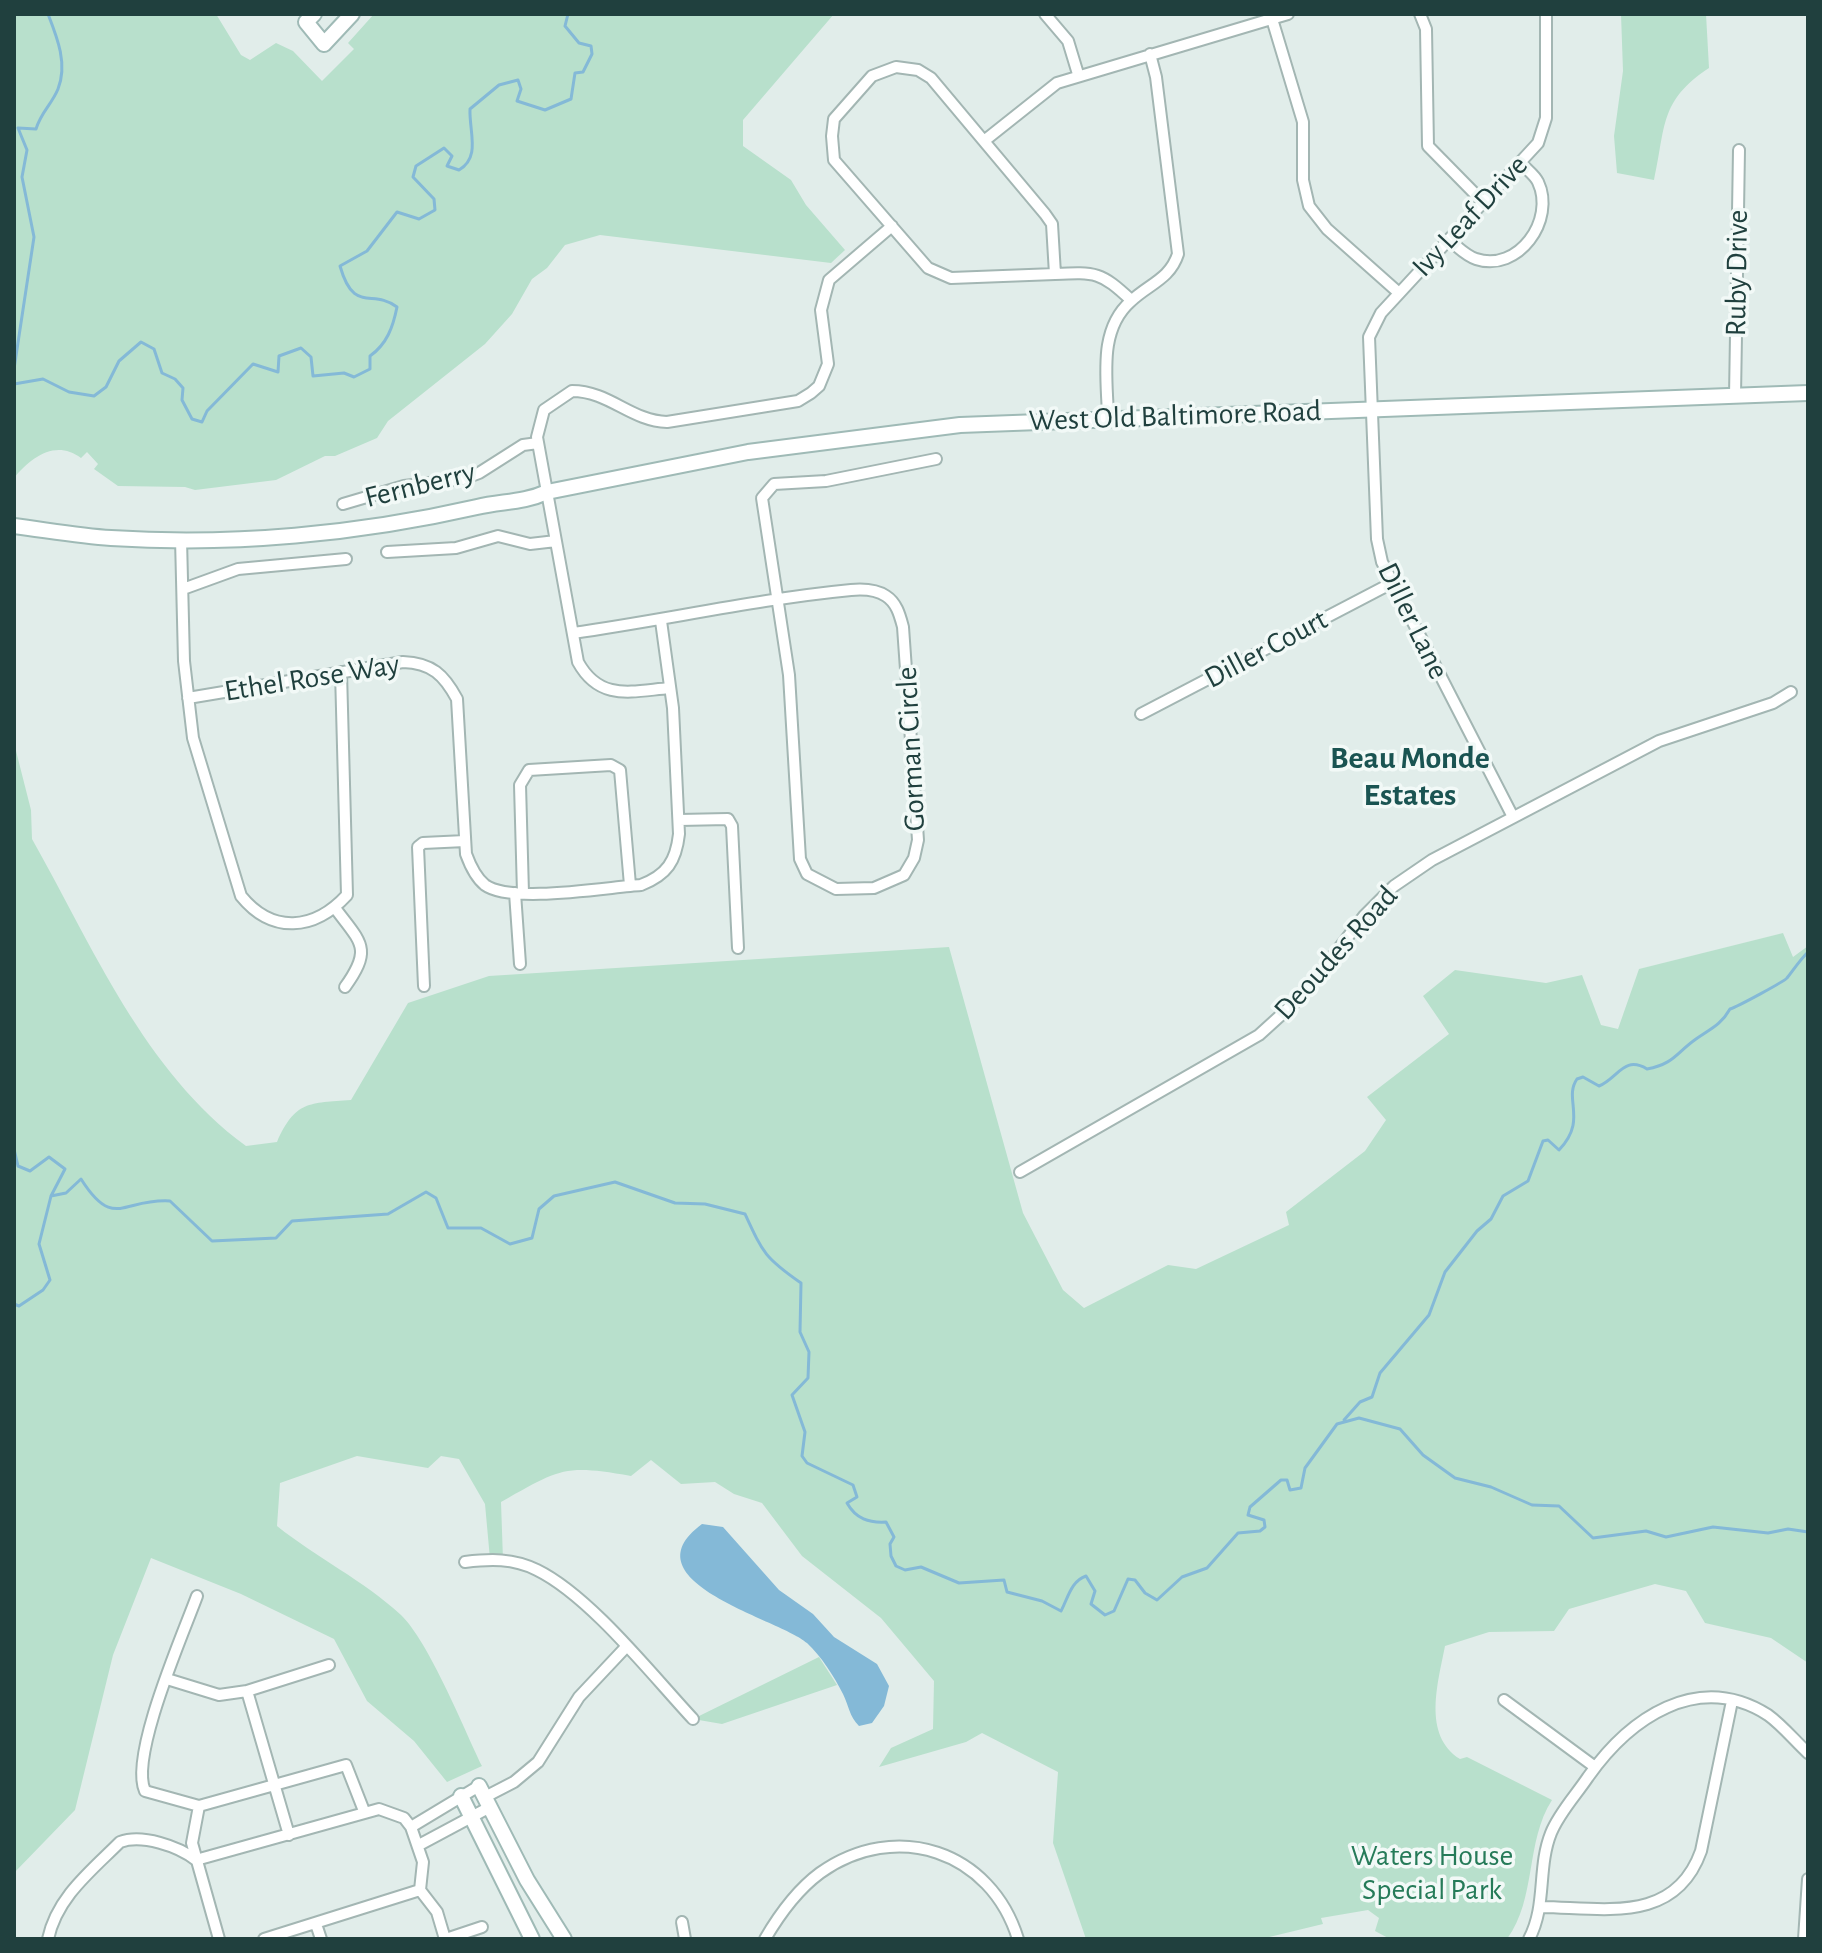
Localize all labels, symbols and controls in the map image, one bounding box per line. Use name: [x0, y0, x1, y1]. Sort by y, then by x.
street label: Ivy Leaf Drive: [1405, 148, 1535, 284]
street label: Ruby Drive: [1718, 209, 1756, 337]
street label: West Old Baltimore Road: [1028, 393, 1322, 439]
street label: Fernberry: [361, 454, 479, 516]
street label: Diller Lane: [1369, 557, 1457, 685]
street label: Diller Court: [1198, 602, 1334, 696]
street label: Ethel Rose Way: [222, 646, 402, 710]
street label: Gorman Circle: [889, 666, 933, 832]
district label: Beau Monde Estates: [1330, 739, 1490, 814]
street label: Deoudes Road: [1266, 878, 1406, 1028]
park label: Waters House Special Park: [1351, 1838, 1513, 1908]

